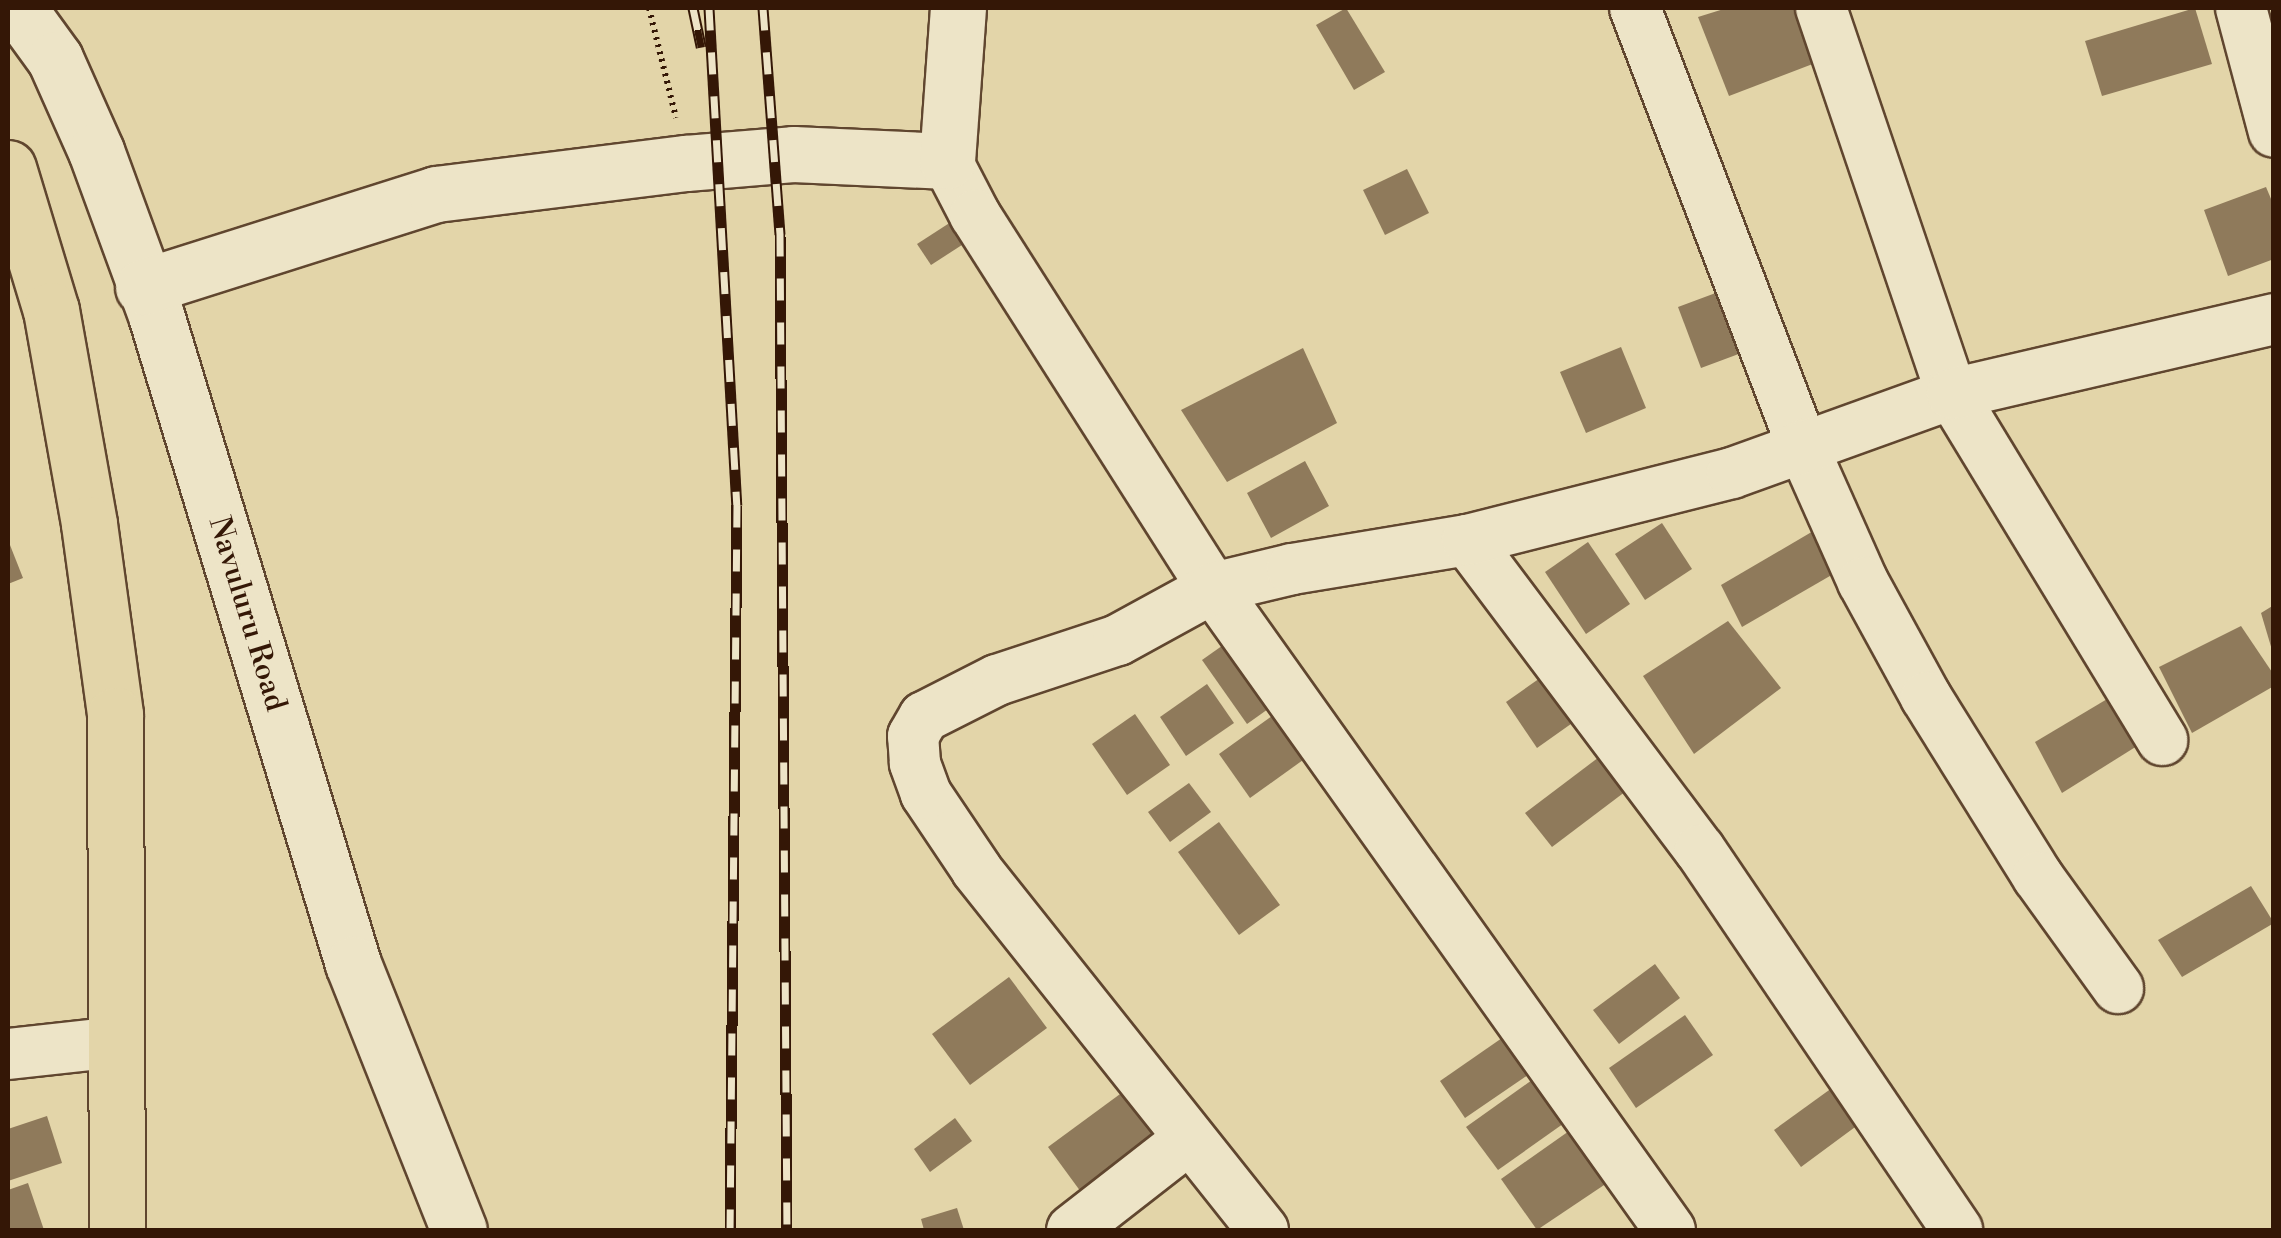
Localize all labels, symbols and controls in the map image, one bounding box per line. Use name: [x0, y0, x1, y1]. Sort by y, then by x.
street label: Navuluru Road: [200, 512, 294, 716]

